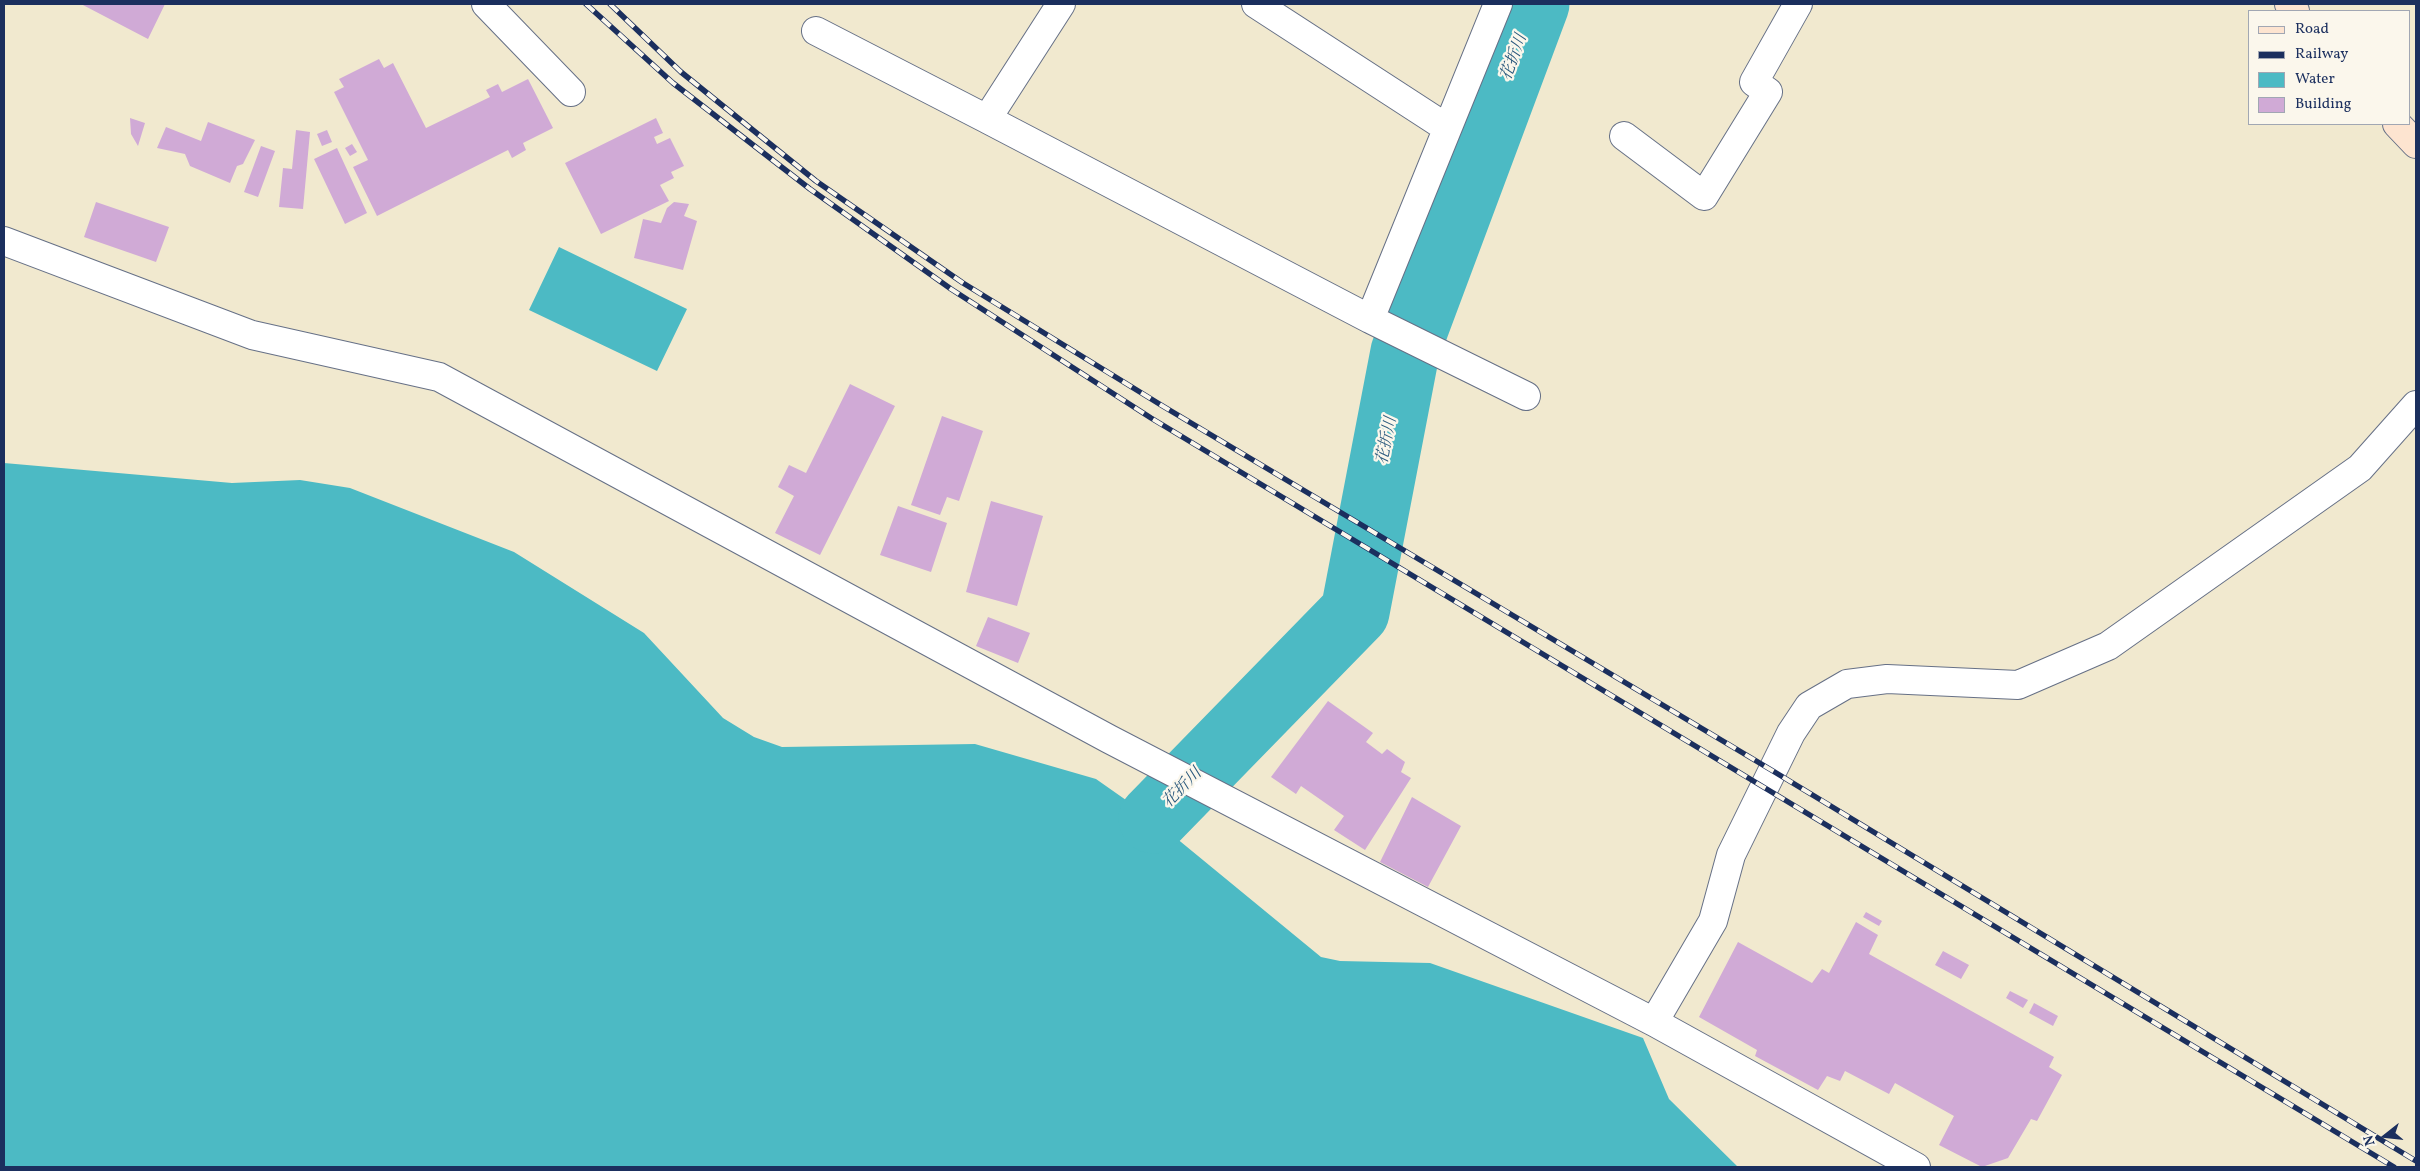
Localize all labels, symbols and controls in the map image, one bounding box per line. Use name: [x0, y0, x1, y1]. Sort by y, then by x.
legend: [2248, 10, 2410, 125]
text: Road: [2295, 19, 2329, 40]
water label: 花折川: [1498, 32, 1532, 84]
text: Railway: [2295, 44, 2348, 65]
text: Water: [2295, 69, 2335, 90]
text: Building: [2295, 94, 2351, 115]
water label: 花折川: [1374, 416, 1402, 466]
water label: 花折川: [1159, 765, 1207, 813]
north arrow: [2360, 1111, 2410, 1161]
text: N: [2360, 1133, 2381, 1148]

